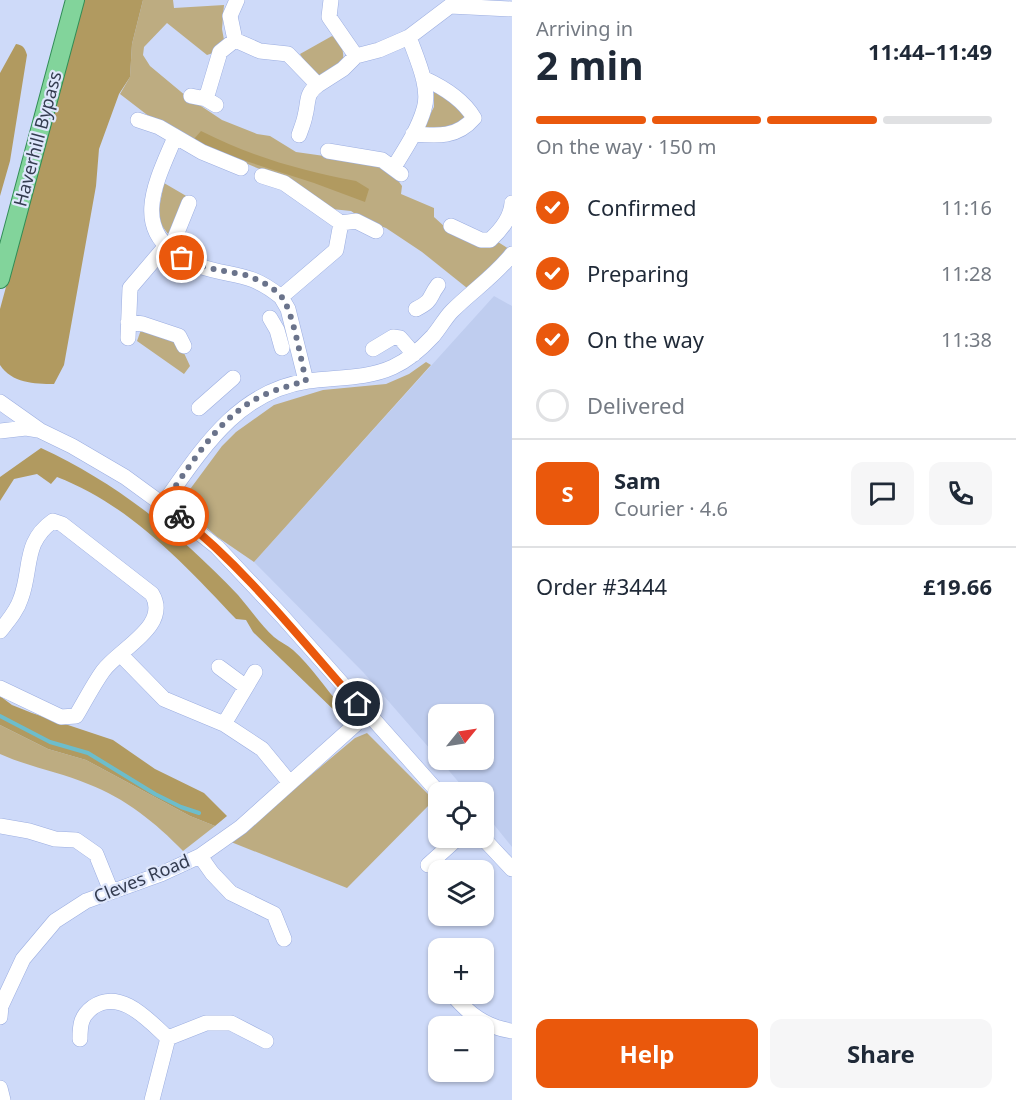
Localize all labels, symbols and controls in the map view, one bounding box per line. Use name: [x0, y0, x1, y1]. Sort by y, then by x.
text: Arriving in: [536, 15, 633, 42]
text: 11:44–11:49: [868, 36, 992, 66]
text: 2 min: [536, 38, 643, 91]
street label: Haverhill Bypass: [7, 68, 67, 209]
text: On the way · 150 m: [536, 133, 716, 160]
icon: check: [536, 191, 569, 224]
text: Confirmed: [587, 192, 697, 222]
text: 11:16: [941, 194, 992, 221]
pin: [156, 232, 207, 283]
icon: bag: [165, 241, 198, 274]
icon: check: [536, 257, 569, 290]
text: Preparing: [587, 258, 689, 288]
text: 11:28: [941, 260, 992, 287]
icon: check: [536, 323, 569, 356]
text: On the way: [587, 324, 704, 354]
text: 11:38: [941, 326, 992, 353]
text: Delivered: [587, 390, 685, 420]
button: chat: [851, 462, 914, 525]
button: phone: [929, 462, 992, 525]
text: Sam: [614, 465, 661, 495]
text: S: [561, 478, 574, 508]
courier: [149, 486, 209, 546]
text: Courier · 4.6: [614, 495, 728, 522]
icon: bike: [163, 500, 196, 533]
text: Order #3444: [536, 571, 667, 601]
text: £19.66: [923, 571, 992, 601]
pin: [332, 678, 383, 729]
icon: home: [341, 687, 374, 720]
north arrow: [428, 704, 494, 770]
map controls: [428, 704, 494, 1082]
button: locate: [428, 782, 494, 848]
street label: Cleves Road: [90, 848, 193, 908]
button: layers: [428, 860, 494, 926]
button: +: [428, 938, 494, 1004]
button: −: [428, 1016, 494, 1082]
button: Help: [536, 1019, 758, 1088]
button: Share: [770, 1019, 992, 1088]

